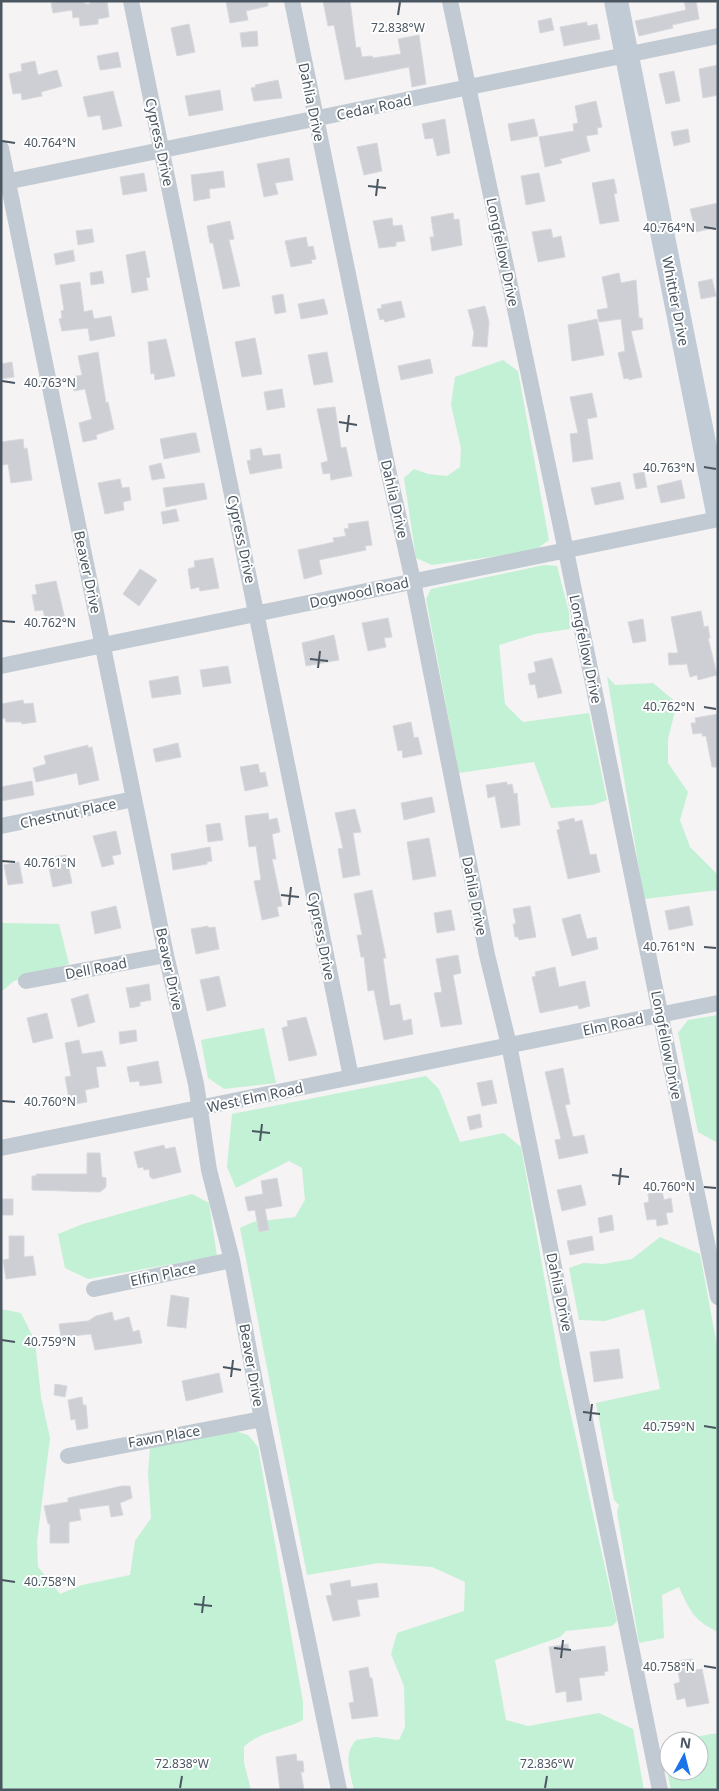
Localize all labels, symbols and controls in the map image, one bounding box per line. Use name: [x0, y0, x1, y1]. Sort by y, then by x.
text: 72.838°W: [371, 19, 425, 36]
street label: Dahlia Drive: [294, 61, 330, 143]
street label: Cedar Road: [335, 90, 413, 124]
street label: Cypress Drive: [141, 96, 179, 188]
text: 40.764°N: [24, 134, 76, 151]
street label: Longfellow Drive: [482, 196, 524, 308]
text: 40.764°N: [643, 219, 695, 236]
street label: Whittier Drive: [658, 255, 694, 348]
text: 40.763°N: [24, 374, 76, 391]
street label: Dahlia Drive: [377, 458, 413, 540]
text: 40.763°N: [643, 459, 695, 476]
street label: Cypress Drive: [223, 493, 261, 585]
street label: Beaver Drive: [70, 529, 106, 615]
street label: Dogwood Road: [308, 572, 410, 612]
street label: Longfellow Drive: [565, 593, 607, 705]
text: 40.762°N: [24, 614, 76, 631]
text: 40.762°N: [643, 698, 695, 715]
street label: Chestnut Place: [18, 794, 118, 832]
text: 40.761°N: [24, 854, 76, 871]
street label: Dahlia Drive: [458, 855, 492, 937]
street label: Cypress Drive: [304, 890, 340, 982]
street label: Beaver Drive: [152, 926, 188, 1012]
text: 40.761°N: [643, 938, 695, 955]
street label: Dell Road: [63, 953, 129, 983]
street label: Longfellow Drive: [647, 989, 687, 1101]
street label: Elm Road: [581, 1008, 645, 1040]
street label: West Elm Road: [205, 1078, 305, 1116]
text: 40.760°N: [24, 1093, 76, 1110]
text: 40.760°N: [643, 1178, 695, 1195]
street label: Dahlia Drive: [542, 1251, 578, 1333]
street label: Elfin Place: [128, 1258, 198, 1290]
street label: Beaver Drive: [235, 1322, 269, 1408]
text: 40.759°N: [24, 1333, 76, 1350]
text: 40.759°N: [643, 1418, 695, 1435]
street label: Fawn Place: [126, 1420, 202, 1452]
text: 40.758°N: [24, 1573, 76, 1590]
text: 40.758°N: [643, 1658, 695, 1675]
north arrow: [659, 1731, 709, 1781]
text: N: [679, 1732, 692, 1753]
text: 72.838°W: [155, 1755, 209, 1772]
text: 72.836°W: [520, 1755, 574, 1772]

